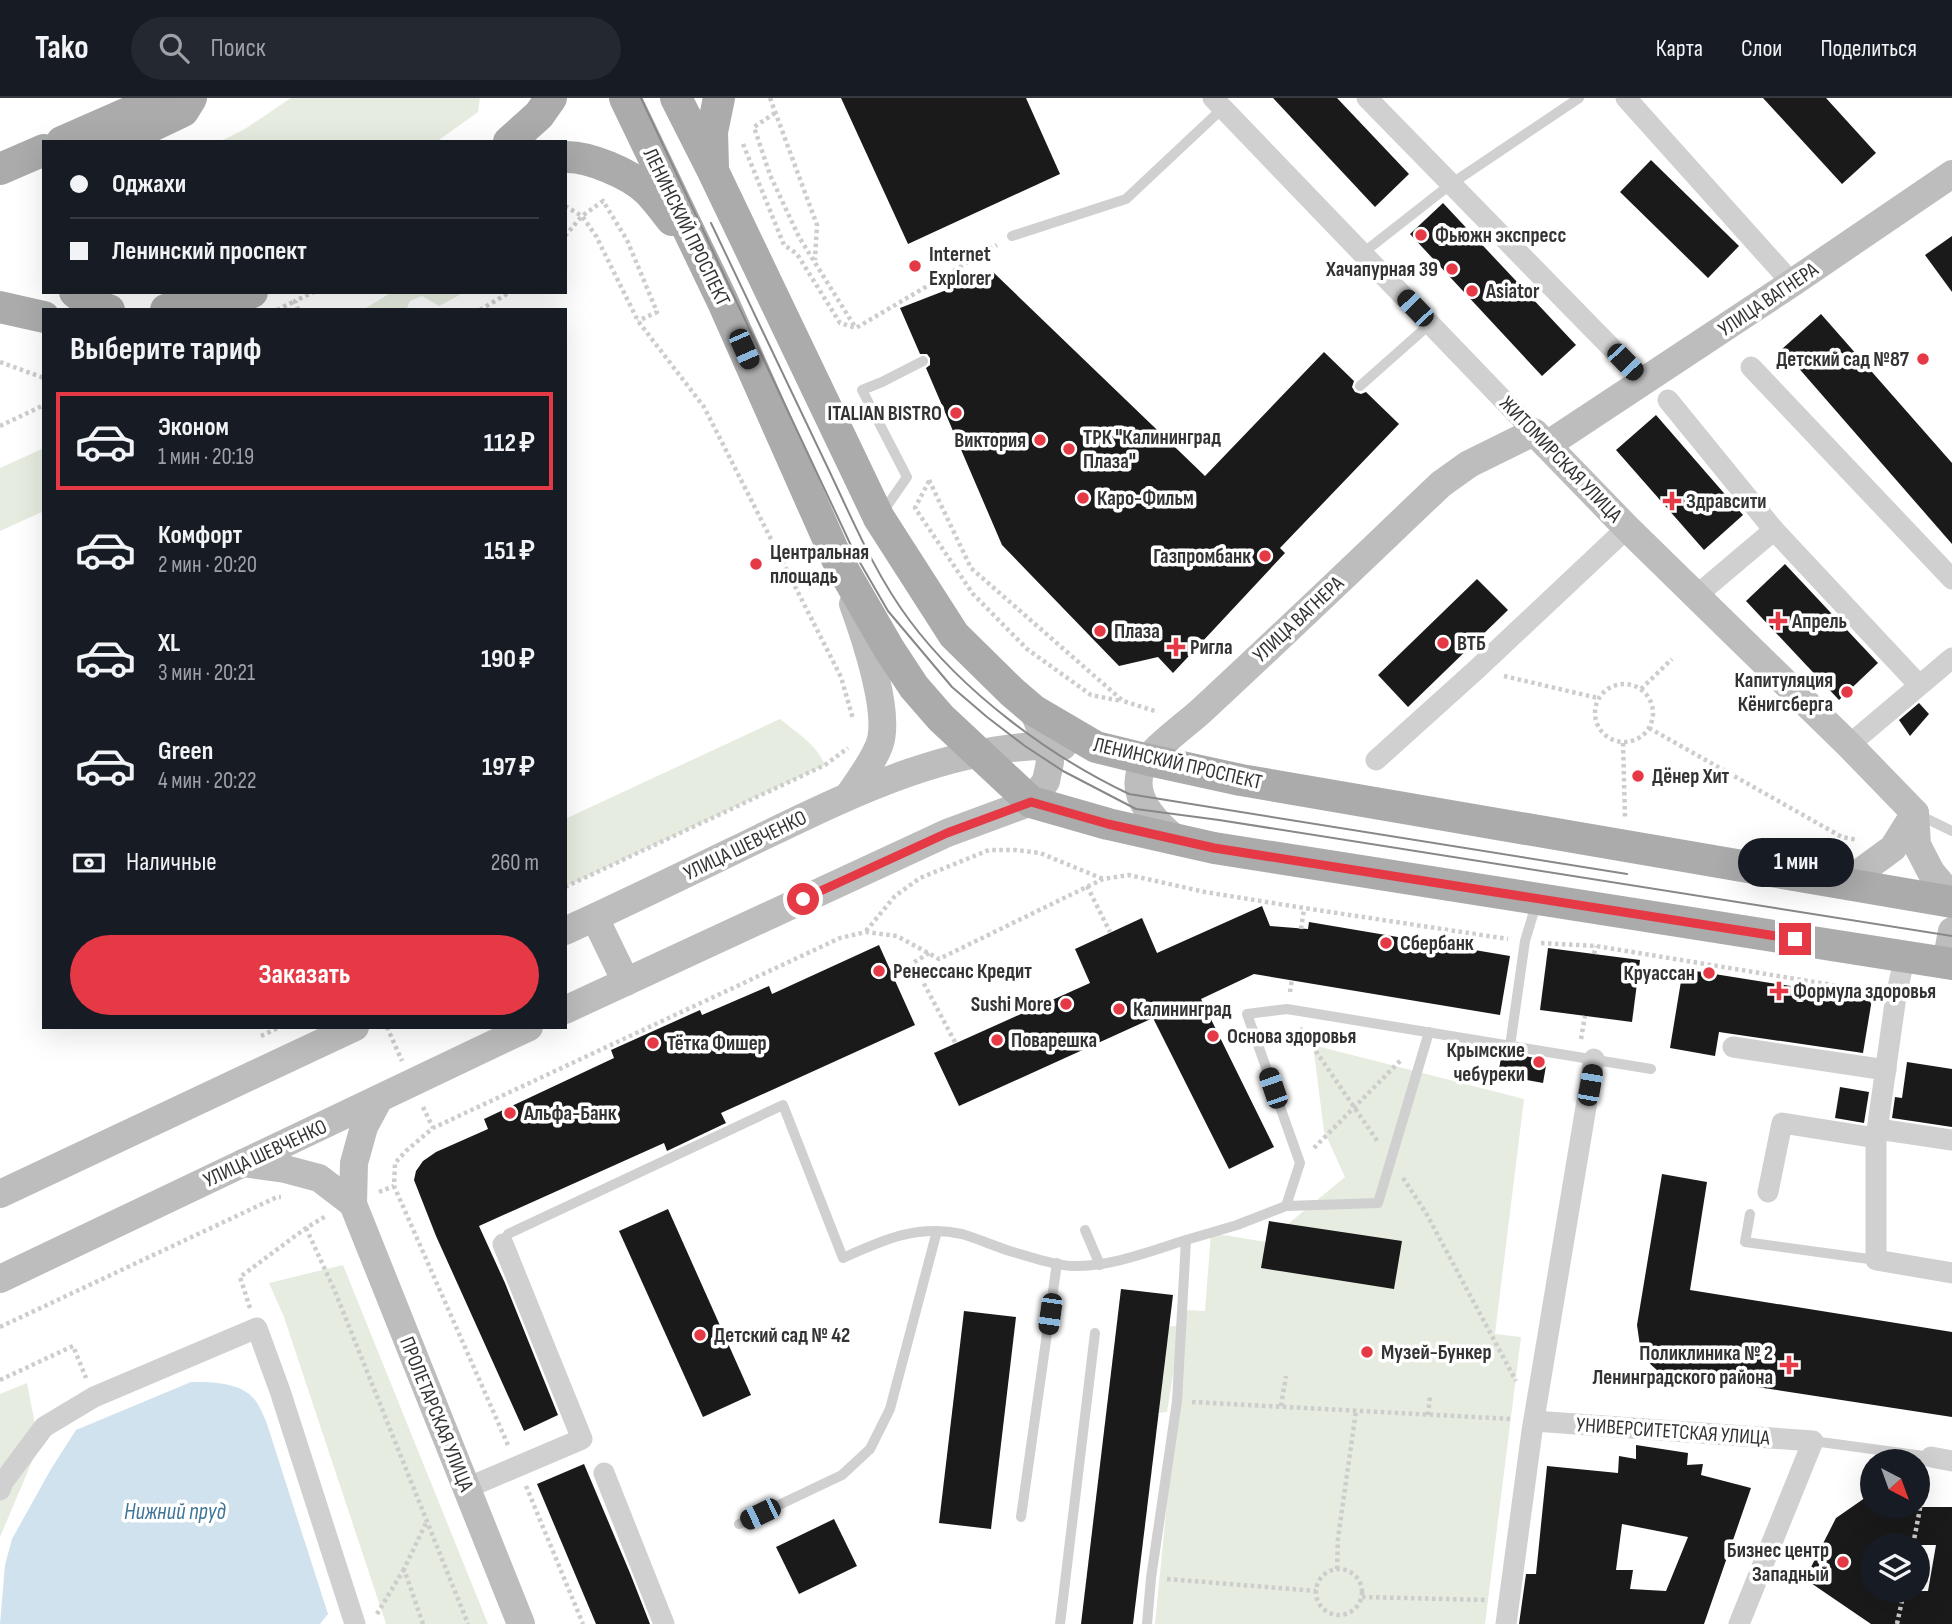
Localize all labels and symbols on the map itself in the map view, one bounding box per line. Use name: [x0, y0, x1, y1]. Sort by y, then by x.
street label: ЛЕНИНСКИЙ ПРОСПЕКТ: [638, 144, 736, 311]
place label: Фьюжн экспресс: [1435, 223, 1566, 248]
marker: Фьюжн экспресс: [1413, 227, 1429, 243]
place label: Internet Explorer: [929, 242, 992, 291]
street label: УЛИЦА ВАГНЕРА: [1714, 256, 1824, 342]
place label: Хачапурная 39: [1325, 257, 1438, 282]
marker: Internet Explorer: [907, 258, 923, 274]
marker: Хачапурная 39: [1444, 261, 1460, 277]
place label: Asiator: [1485, 279, 1540, 304]
marker: Asiator: [1464, 283, 1480, 299]
car: [1393, 286, 1438, 330]
car: [726, 326, 763, 372]
car: [1603, 340, 1648, 384]
place label: Детский сад №87: [1776, 347, 1910, 372]
marker: Детский сад №87: [1915, 351, 1931, 367]
street label: ЖИТОМИРСКАЯ УЛИЦА: [1494, 391, 1628, 528]
place label: ITALIAN BISTRO: [828, 401, 942, 426]
marker: ITALIAN BISTRO: [948, 405, 964, 421]
place label: ТРК "Калининград Плаза": [1083, 425, 1221, 474]
place label: Виктория: [954, 428, 1026, 453]
marker: Виктория: [1032, 432, 1048, 448]
marker: ТРК "Калининград Плаза": [1061, 441, 1077, 457]
place label: Каро-Фильм: [1097, 486, 1194, 511]
place label: Здравсити: [1686, 489, 1767, 514]
marker: Каро-Фильм: [1075, 490, 1091, 506]
marker: Здравсити: [1664, 493, 1680, 509]
place label: Центральная площадь: [770, 540, 869, 589]
place label: Газпромбанк: [1153, 544, 1251, 569]
marker: Газпромбанк: [1257, 548, 1273, 564]
marker: Центральная площадь: [748, 556, 764, 572]
street label: УЛИЦА ВАГНЕРА: [1248, 570, 1350, 668]
place label: Апрель: [1791, 609, 1847, 634]
marker: Апрель: [1770, 613, 1786, 629]
place label: Плаза: [1114, 619, 1160, 644]
marker: Плаза: [1092, 623, 1108, 639]
place label: ВТБ: [1457, 631, 1486, 656]
place label: Ригла: [1190, 635, 1233, 660]
marker: ВТБ: [1435, 635, 1451, 651]
marker: Ригла: [1168, 639, 1184, 655]
place label: Капитуляция Кёнигсберга: [1735, 668, 1833, 717]
marker: Капитуляция Кёнигсберга: [1839, 684, 1855, 700]
street label: ЛЕНИНСКИЙ ПРОСПЕКТ: [1091, 732, 1265, 795]
place label: Дёнер Хит: [1652, 764, 1730, 789]
marker: Дёнер Хит: [1630, 768, 1646, 784]
street label: УЛИЦА ШЕВЧЕНКО: [680, 805, 811, 886]
callout: 1 мин: [1737, 838, 1853, 886]
route start: [787, 883, 819, 915]
route end: [1779, 923, 1811, 955]
place label: Сбербанк: [1400, 931, 1474, 956]
marker: Сбербанк: [1378, 935, 1394, 951]
place label: Ренессанс Кредит: [893, 959, 1032, 984]
place label: Круассан: [1624, 961, 1695, 986]
marker: Ренессанс Кредит: [871, 963, 887, 979]
marker: Круассан: [1701, 965, 1717, 981]
place label: Формула здоровья: [1793, 979, 1936, 1004]
marker: Формула здоровья: [1771, 983, 1787, 999]
place label: Sushi More: [971, 992, 1052, 1017]
marker: Sushi More: [1058, 996, 1074, 1012]
place label: Калининград: [1133, 997, 1232, 1022]
marker: Калининград: [1111, 1001, 1127, 1017]
place label: Основа здоровья: [1227, 1024, 1356, 1049]
place label: Поварешка: [1011, 1028, 1097, 1053]
marker: Основа здоровья: [1205, 1028, 1221, 1044]
place label: Тётка Фишер: [667, 1031, 767, 1056]
marker: Поварешка: [989, 1032, 1005, 1048]
marker: Тётка Фишер: [645, 1035, 661, 1051]
place label: Крымские чебуреки: [1446, 1038, 1525, 1087]
marker: Крымские чебуреки: [1531, 1054, 1547, 1070]
car: [1577, 1062, 1604, 1108]
car: [1257, 1065, 1290, 1111]
place label: Альфа-Банк: [523, 1101, 617, 1126]
marker: Альфа-Банк: [502, 1105, 518, 1121]
street label: УЛИЦА ШЕВЧЕНКО: [199, 1114, 331, 1193]
car: [1037, 1292, 1064, 1336]
place label: Детский сад № 42: [714, 1323, 850, 1348]
marker: Детский сад № 42: [692, 1327, 708, 1343]
street label: ПРОЛЕТАРСКАЯ УЛИЦА: [394, 1333, 479, 1496]
place label: Музей-Бункер: [1381, 1340, 1492, 1365]
place label: Поликлиника № 2 Ленинградского района: [1593, 1341, 1773, 1390]
marker: Музей-Бункер: [1359, 1344, 1375, 1360]
marker: Поликлиника № 2 Ленинградского района: [1779, 1355, 1799, 1375]
street label: УНИВЕРСИТЕТСКАЯ УЛИЦА: [1575, 1412, 1772, 1451]
north arrow: [1860, 1449, 1930, 1519]
car: [737, 1495, 784, 1533]
water label: Нижний пруд: [124, 1498, 226, 1526]
place label: Бизнес центр Западный: [1727, 1538, 1829, 1587]
marker: Бизнес центр Западный: [1835, 1554, 1851, 1570]

